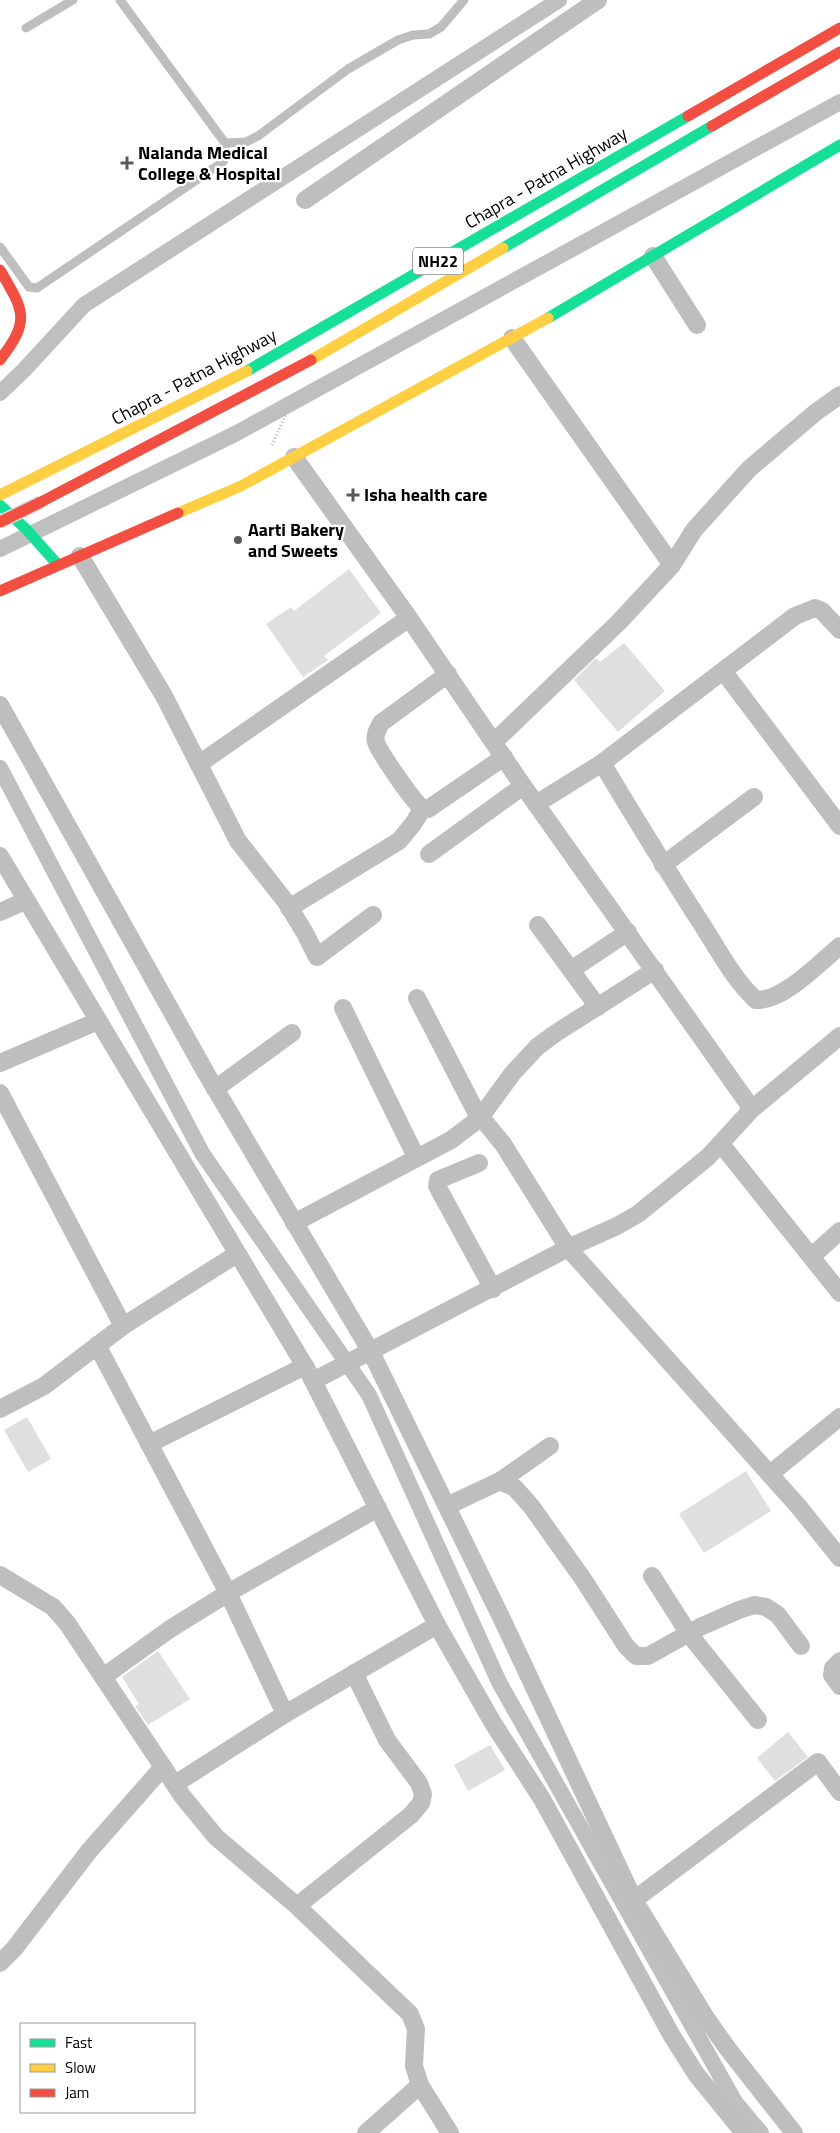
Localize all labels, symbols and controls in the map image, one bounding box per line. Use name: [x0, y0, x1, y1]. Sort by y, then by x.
street label: Chapra - Patna Highway: [459, 120, 632, 235]
place label: Nalanda Medical College & Hospital: [138, 139, 281, 187]
marker: Nalanda Medical College & Hospital: [120, 156, 134, 170]
road number: NH22: [413, 248, 463, 274]
street label: Chapra - Patna Highway: [106, 321, 281, 432]
place label: Isha health care: [364, 481, 488, 508]
marker: Isha health care: [346, 488, 360, 502]
place label: Aarti Bakery and Sweets: [248, 516, 344, 564]
marker: Aarti Bakery and Sweets: [232, 534, 244, 546]
legend: [20, 2023, 195, 2113]
text: Fast: [65, 2031, 93, 2054]
text: Slow: [65, 2056, 96, 2079]
text: Jam: [65, 2081, 89, 2104]

